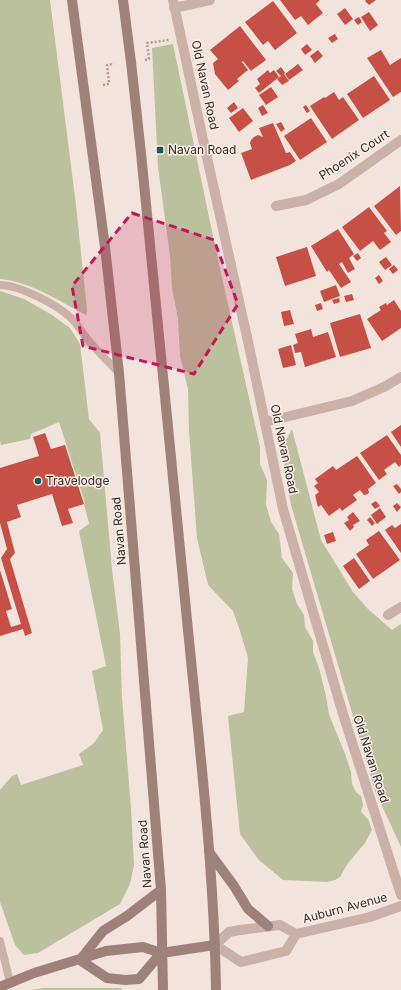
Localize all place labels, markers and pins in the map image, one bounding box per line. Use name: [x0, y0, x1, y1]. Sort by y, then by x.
place label: Navan Road: [168, 142, 236, 157]
marker: Navan Road: [155, 145, 165, 155]
place label: Travelodge: [46, 473, 109, 488]
marker: Travelodge: [33, 476, 43, 486]

